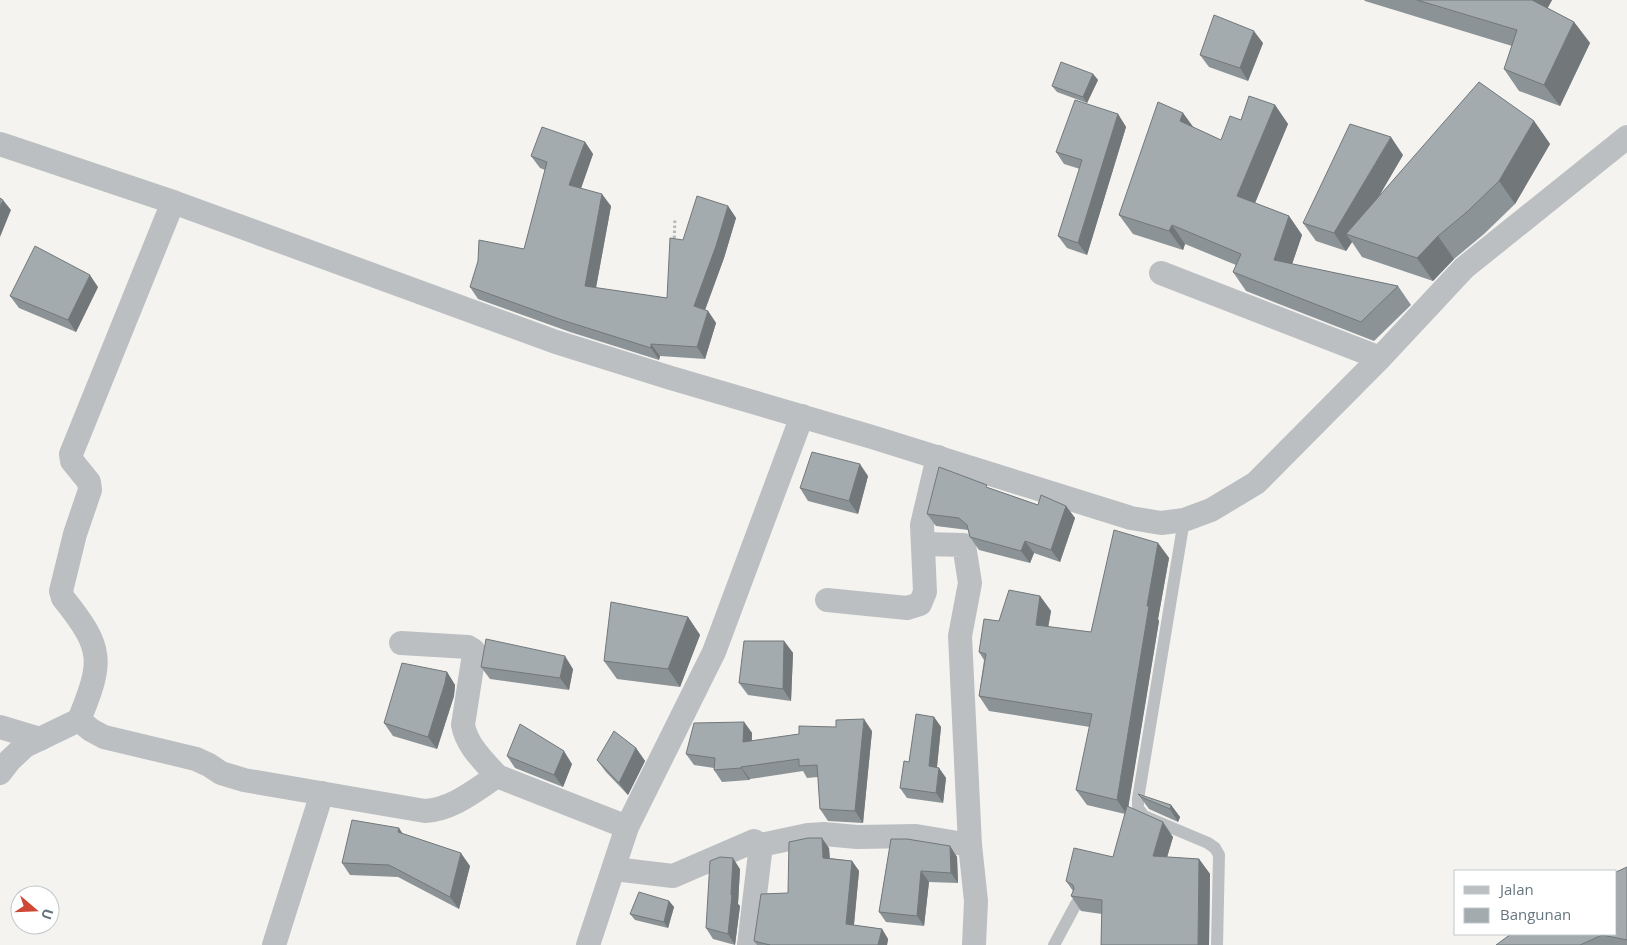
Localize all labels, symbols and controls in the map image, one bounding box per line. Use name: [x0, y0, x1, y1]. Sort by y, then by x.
legend: [1454, 870, 1617, 935]
text: Jalan: [1498, 879, 1534, 899]
north arrow: [10, 885, 60, 935]
text: Bangunan: [1500, 904, 1571, 924]
text: U: [37, 906, 58, 922]

